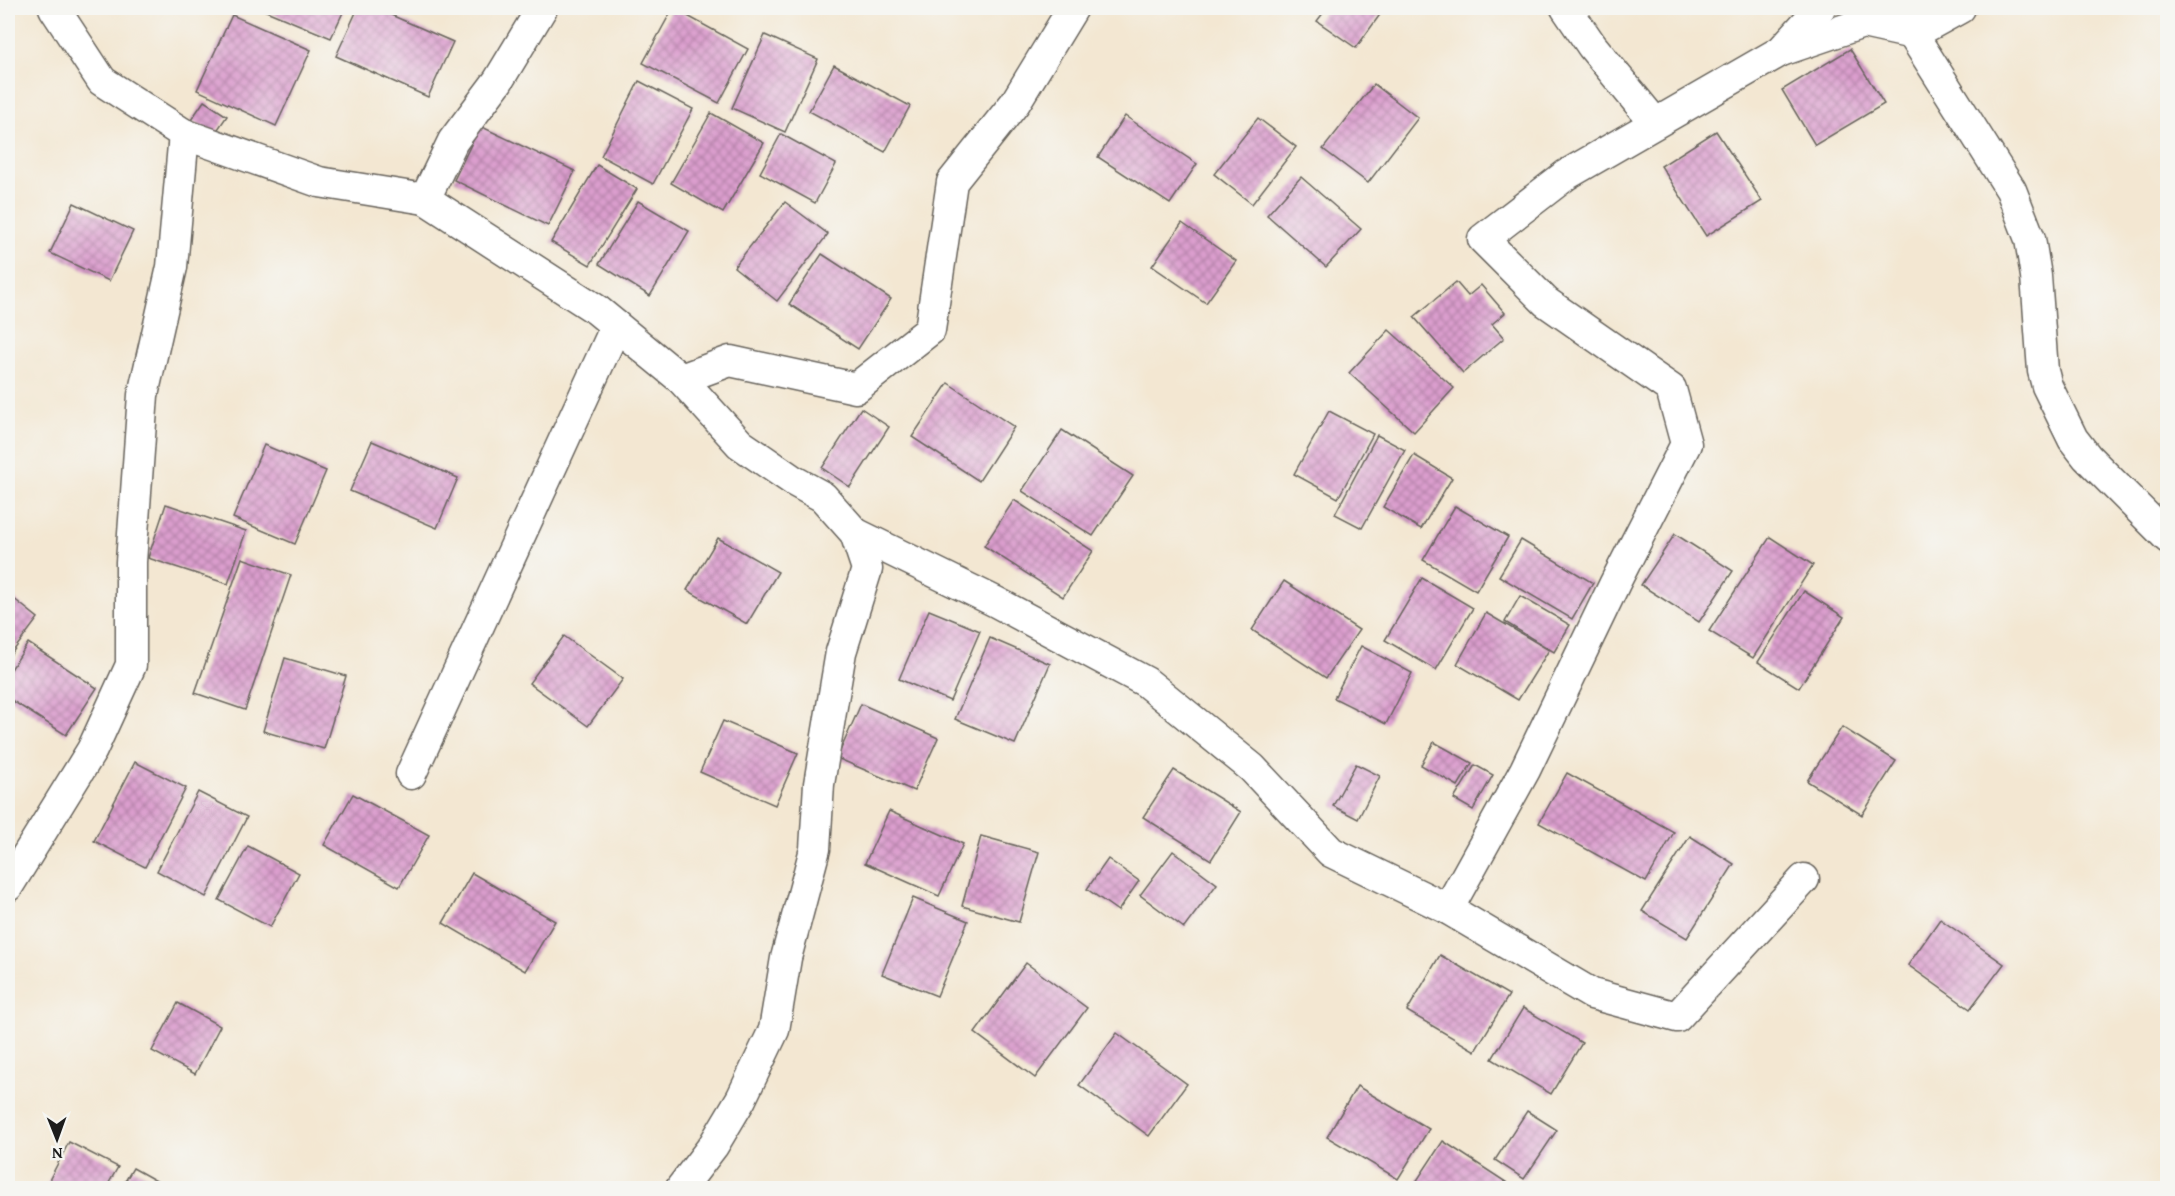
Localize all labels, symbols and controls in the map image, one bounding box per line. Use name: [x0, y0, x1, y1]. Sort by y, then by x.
north arrow: [27, 1109, 87, 1169]
text: N: [51, 1142, 63, 1166]

